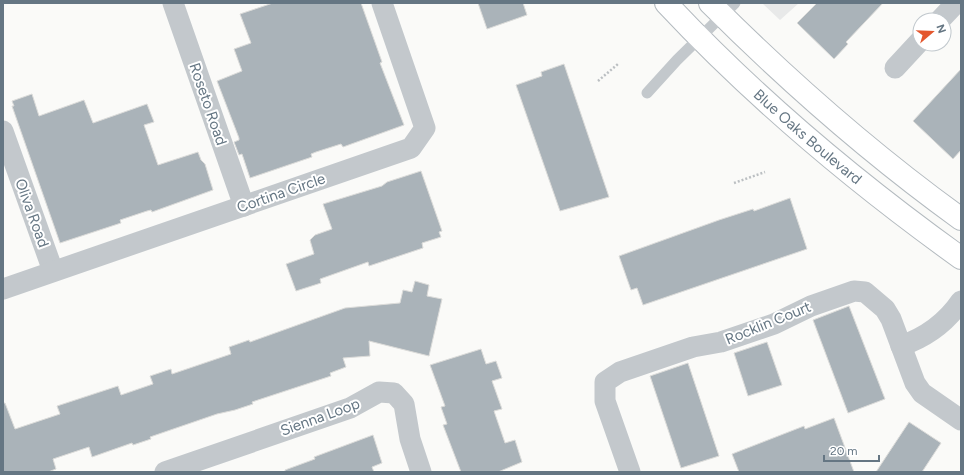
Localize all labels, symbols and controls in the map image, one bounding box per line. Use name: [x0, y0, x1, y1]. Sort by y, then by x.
north arrow: [912, 12, 952, 52]
text: N: [933, 23, 949, 35]
street label: Roseto Road: [186, 60, 230, 148]
street label: Blue Oaks Boulevard: [750, 85, 865, 188]
street label: Cortina Circle: [234, 169, 328, 217]
street label: Oliva Road: [11, 176, 53, 250]
street label: Rocklin Court: [722, 297, 814, 348]
street label: Sienna Loop: [278, 394, 362, 440]
scale bar: [824, 437, 879, 463]
text: 20 m: [830, 444, 858, 458]

